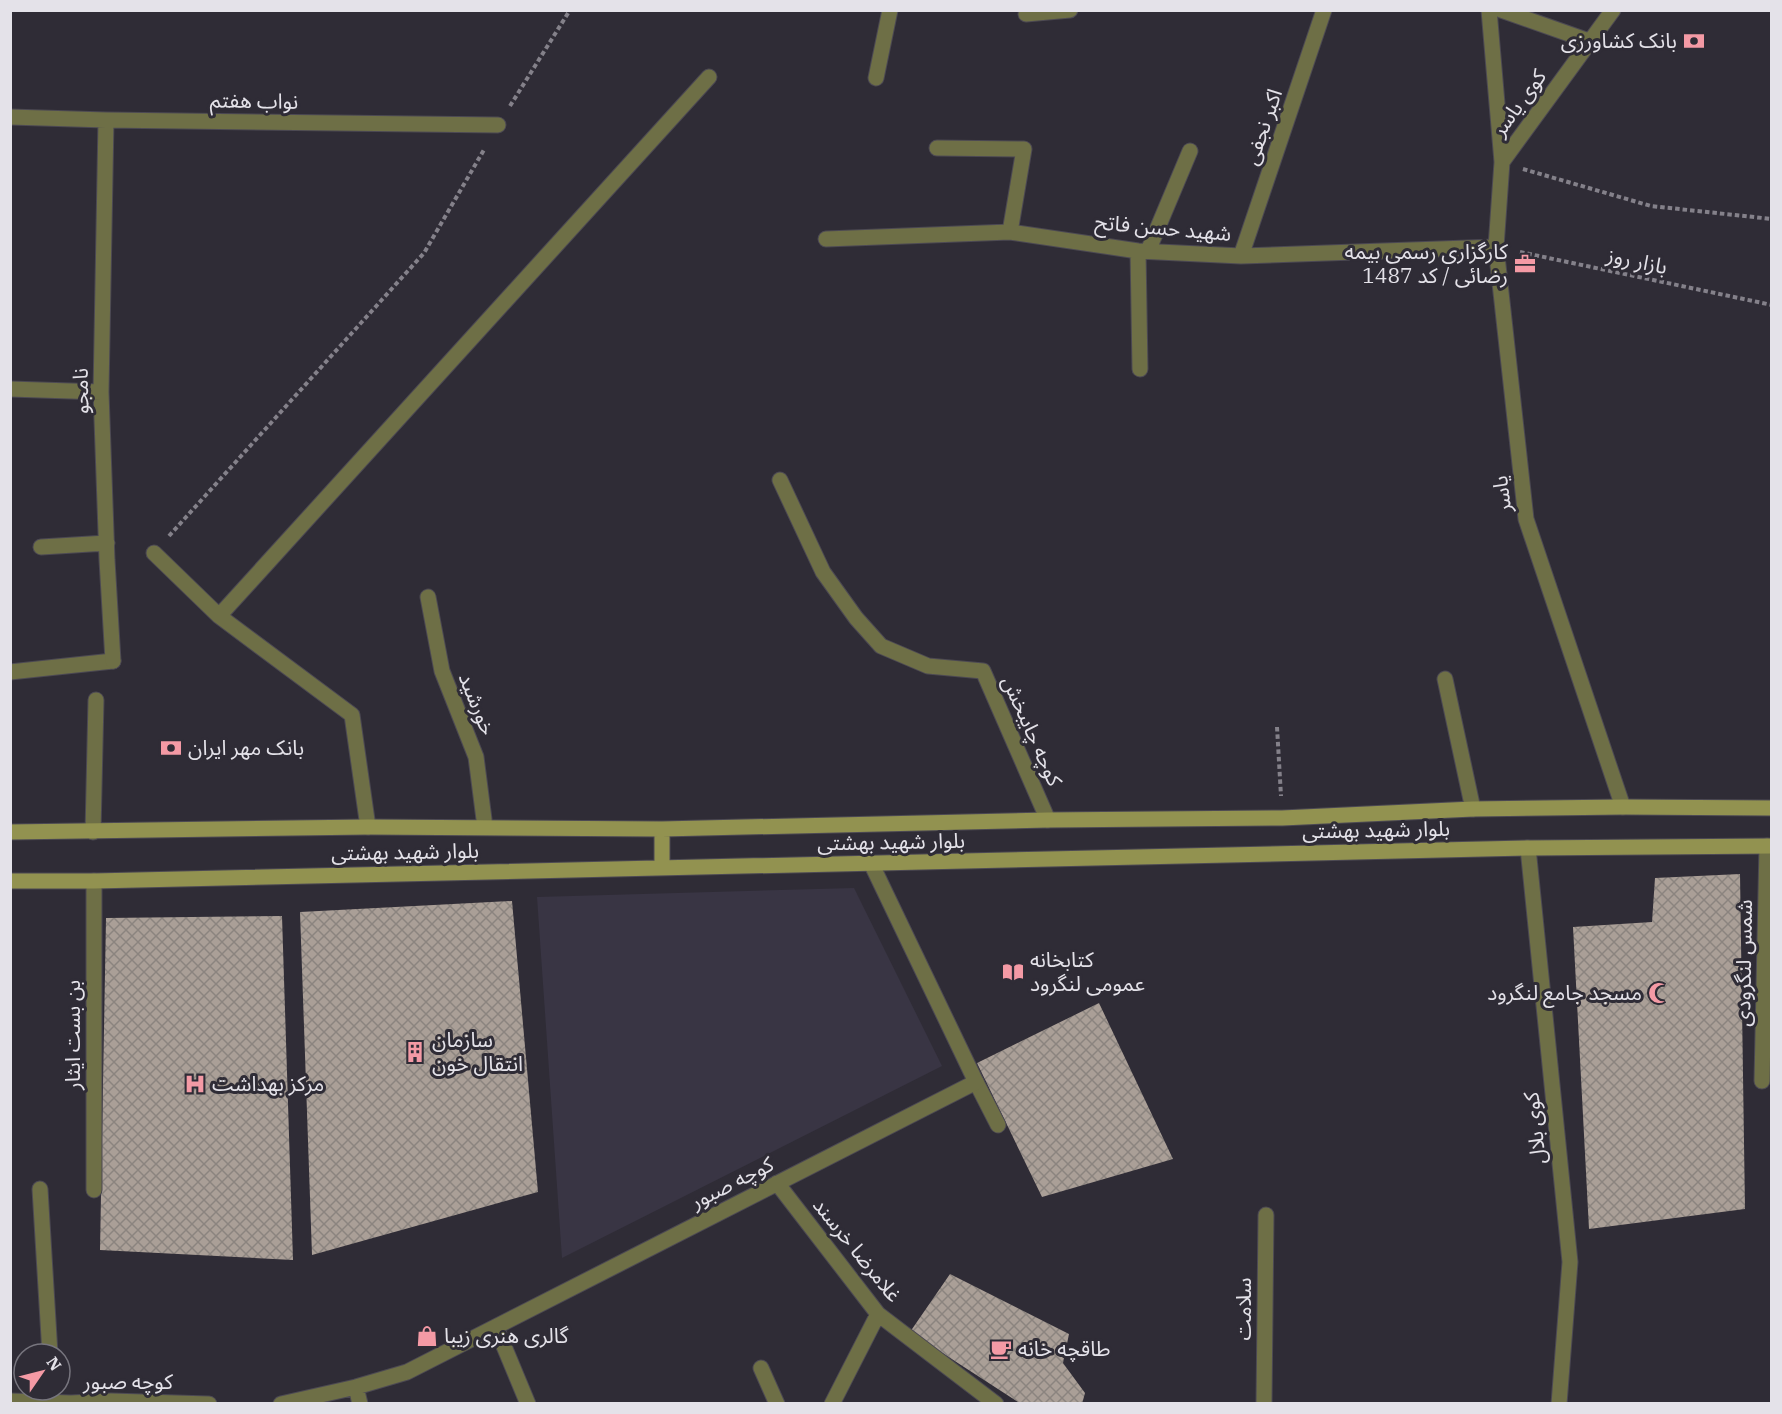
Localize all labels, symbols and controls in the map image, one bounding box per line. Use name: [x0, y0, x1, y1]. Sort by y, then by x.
place label: بانک کشاورزی: [1561, 26, 1677, 54]
bank icon: بانک کشاورزی: [1682, 29, 1706, 53]
street label: کوی یاسر: [1484, 63, 1552, 142]
street label: نواب هفتم: [210, 85, 298, 117]
street label: اکبر نجفی: [1236, 85, 1288, 169]
street label: شهید حسن فاتح: [1094, 207, 1232, 249]
place label: کارگزاری رسمی بیمه رضائی / کد 1487: [1345, 237, 1508, 289]
street label: بازار روز: [1603, 240, 1670, 280]
office icon: کارگزاری رسمی بیمه رضائی / کد 1487: [1513, 252, 1537, 276]
street label: نامجو: [66, 368, 94, 414]
street label: یاسر: [1485, 474, 1517, 515]
street label: خورشید: [453, 668, 503, 739]
street label: کوچه چایبخش: [996, 671, 1070, 791]
place label: بانک مهر ایران: [188, 733, 304, 761]
bank icon: بانک مهر ایران: [159, 736, 183, 760]
street label: بلوار شهید بهشتی: [1302, 814, 1450, 844]
street label: بلوار شهید بهشتی: [817, 826, 965, 856]
street label: بلوار شهید بهشتی: [331, 836, 479, 866]
street label: شمس لنگرودی: [1728, 899, 1758, 1027]
place label: کتابخانه عمومی لنگرود: [1030, 945, 1145, 997]
library icon: کتابخانه عمومی لنگرود: [1001, 960, 1025, 984]
place label: مسجد جامع لنگرود: [1487, 978, 1642, 1008]
street label: بن بست ایثار: [58, 980, 86, 1091]
mosque icon: مسجد جامع لنگرود: [1647, 981, 1671, 1005]
place label: سازمان انتقال خون: [432, 1025, 523, 1077]
building icon: سازمان انتقال خون: [403, 1040, 427, 1064]
place label: مرکز بهداشت: [212, 1069, 324, 1097]
hospital icon: مرکز بهداشت: [183, 1072, 207, 1096]
street label: کوی بلال: [1516, 1090, 1552, 1165]
street label: کوچه صبور: [684, 1149, 778, 1215]
street label: غلامرضا خرسند: [807, 1191, 909, 1307]
street label: سلامت: [1229, 1277, 1257, 1341]
place label: گالری هنری زیبا: [444, 1321, 569, 1349]
shop icon: گالری هنری زیبا: [415, 1324, 439, 1348]
place label: طاقچه خانه: [1018, 1334, 1111, 1362]
cafe icon: طاقچه خانه: [989, 1337, 1013, 1361]
north arrow: [12, 1342, 72, 1402]
text: N: [42, 1352, 66, 1374]
street label: کوچه صبور: [82, 1367, 173, 1395]

